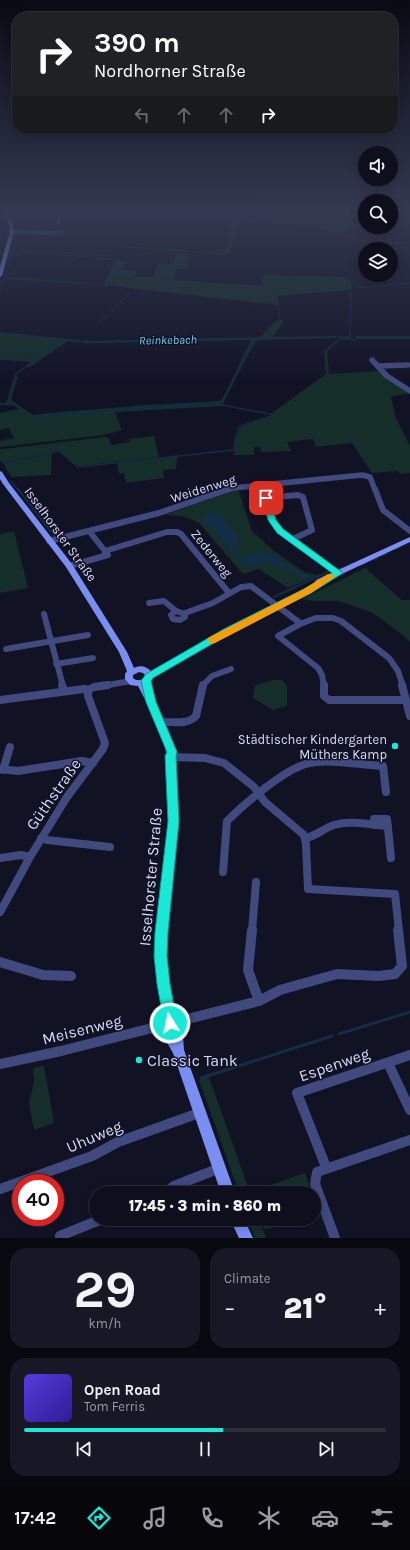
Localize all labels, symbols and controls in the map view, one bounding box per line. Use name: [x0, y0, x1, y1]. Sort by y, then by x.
text: 390 m: [94, 26, 180, 59]
icon: right: [28, 28, 80, 80]
text: Nordhorner Straße: [94, 60, 246, 82]
icon: left: [131, 104, 153, 126]
icon: ahead: [173, 104, 195, 126]
icon: ahead: [215, 104, 237, 126]
icon: right: [257, 104, 279, 126]
map controls: [358, 146, 398, 282]
button: sound: [358, 146, 398, 186]
button: search: [358, 194, 398, 234]
button: layers: [358, 242, 398, 282]
water label: Reinkebach: [139, 332, 197, 348]
street label: Weidenweg: [169, 471, 238, 506]
pin: [249, 481, 283, 515]
street label: Isselhorster Straße: [21, 484, 100, 585]
icon: arrive: [255, 487, 277, 509]
street label: Zederweg: [188, 526, 236, 581]
place label: Städtischer Kindergarten Müthers Kamp: [238, 732, 387, 762]
marker: Städtischer Kindergarten Müthers Kamp: [390, 741, 400, 751]
street label: Güthstraße: [22, 755, 85, 834]
street label: Isselhorster Straße: [135, 807, 166, 947]
position arrow: [149, 1002, 191, 1044]
street label: Meisenweg: [40, 1010, 124, 1049]
street label: Espenweg: [296, 1044, 372, 1085]
place label: Classic Tank: [147, 1051, 238, 1070]
marker: Classic Tank: [134, 1055, 144, 1065]
street label: Uhuweg: [63, 1116, 125, 1157]
speed limit sign: 40: [12, 1174, 64, 1226]
text: 17:45 · 3 min · 860 m: [129, 1197, 281, 1215]
text: 29: [73, 1259, 137, 1320]
text: Climate: [224, 1271, 270, 1286]
text: 21°: [283, 1290, 327, 1326]
text: −: [224, 1295, 236, 1321]
text: +: [374, 1295, 386, 1321]
text: km/h: [89, 1316, 121, 1331]
text: Open Road: [84, 1381, 161, 1399]
text: Tom Ferris: [84, 1399, 145, 1414]
icon: previous: [73, 1438, 95, 1460]
icon: pause: [194, 1438, 216, 1460]
icon: next: [315, 1438, 337, 1460]
icon: directions: [85, 1504, 113, 1532]
icon: music: [141, 1504, 169, 1532]
icon: phone: [198, 1504, 226, 1532]
icon: climate: [255, 1504, 283, 1532]
icon: car: [311, 1504, 339, 1532]
icon: filters: [368, 1504, 396, 1532]
text: 17:42: [14, 1507, 56, 1529]

